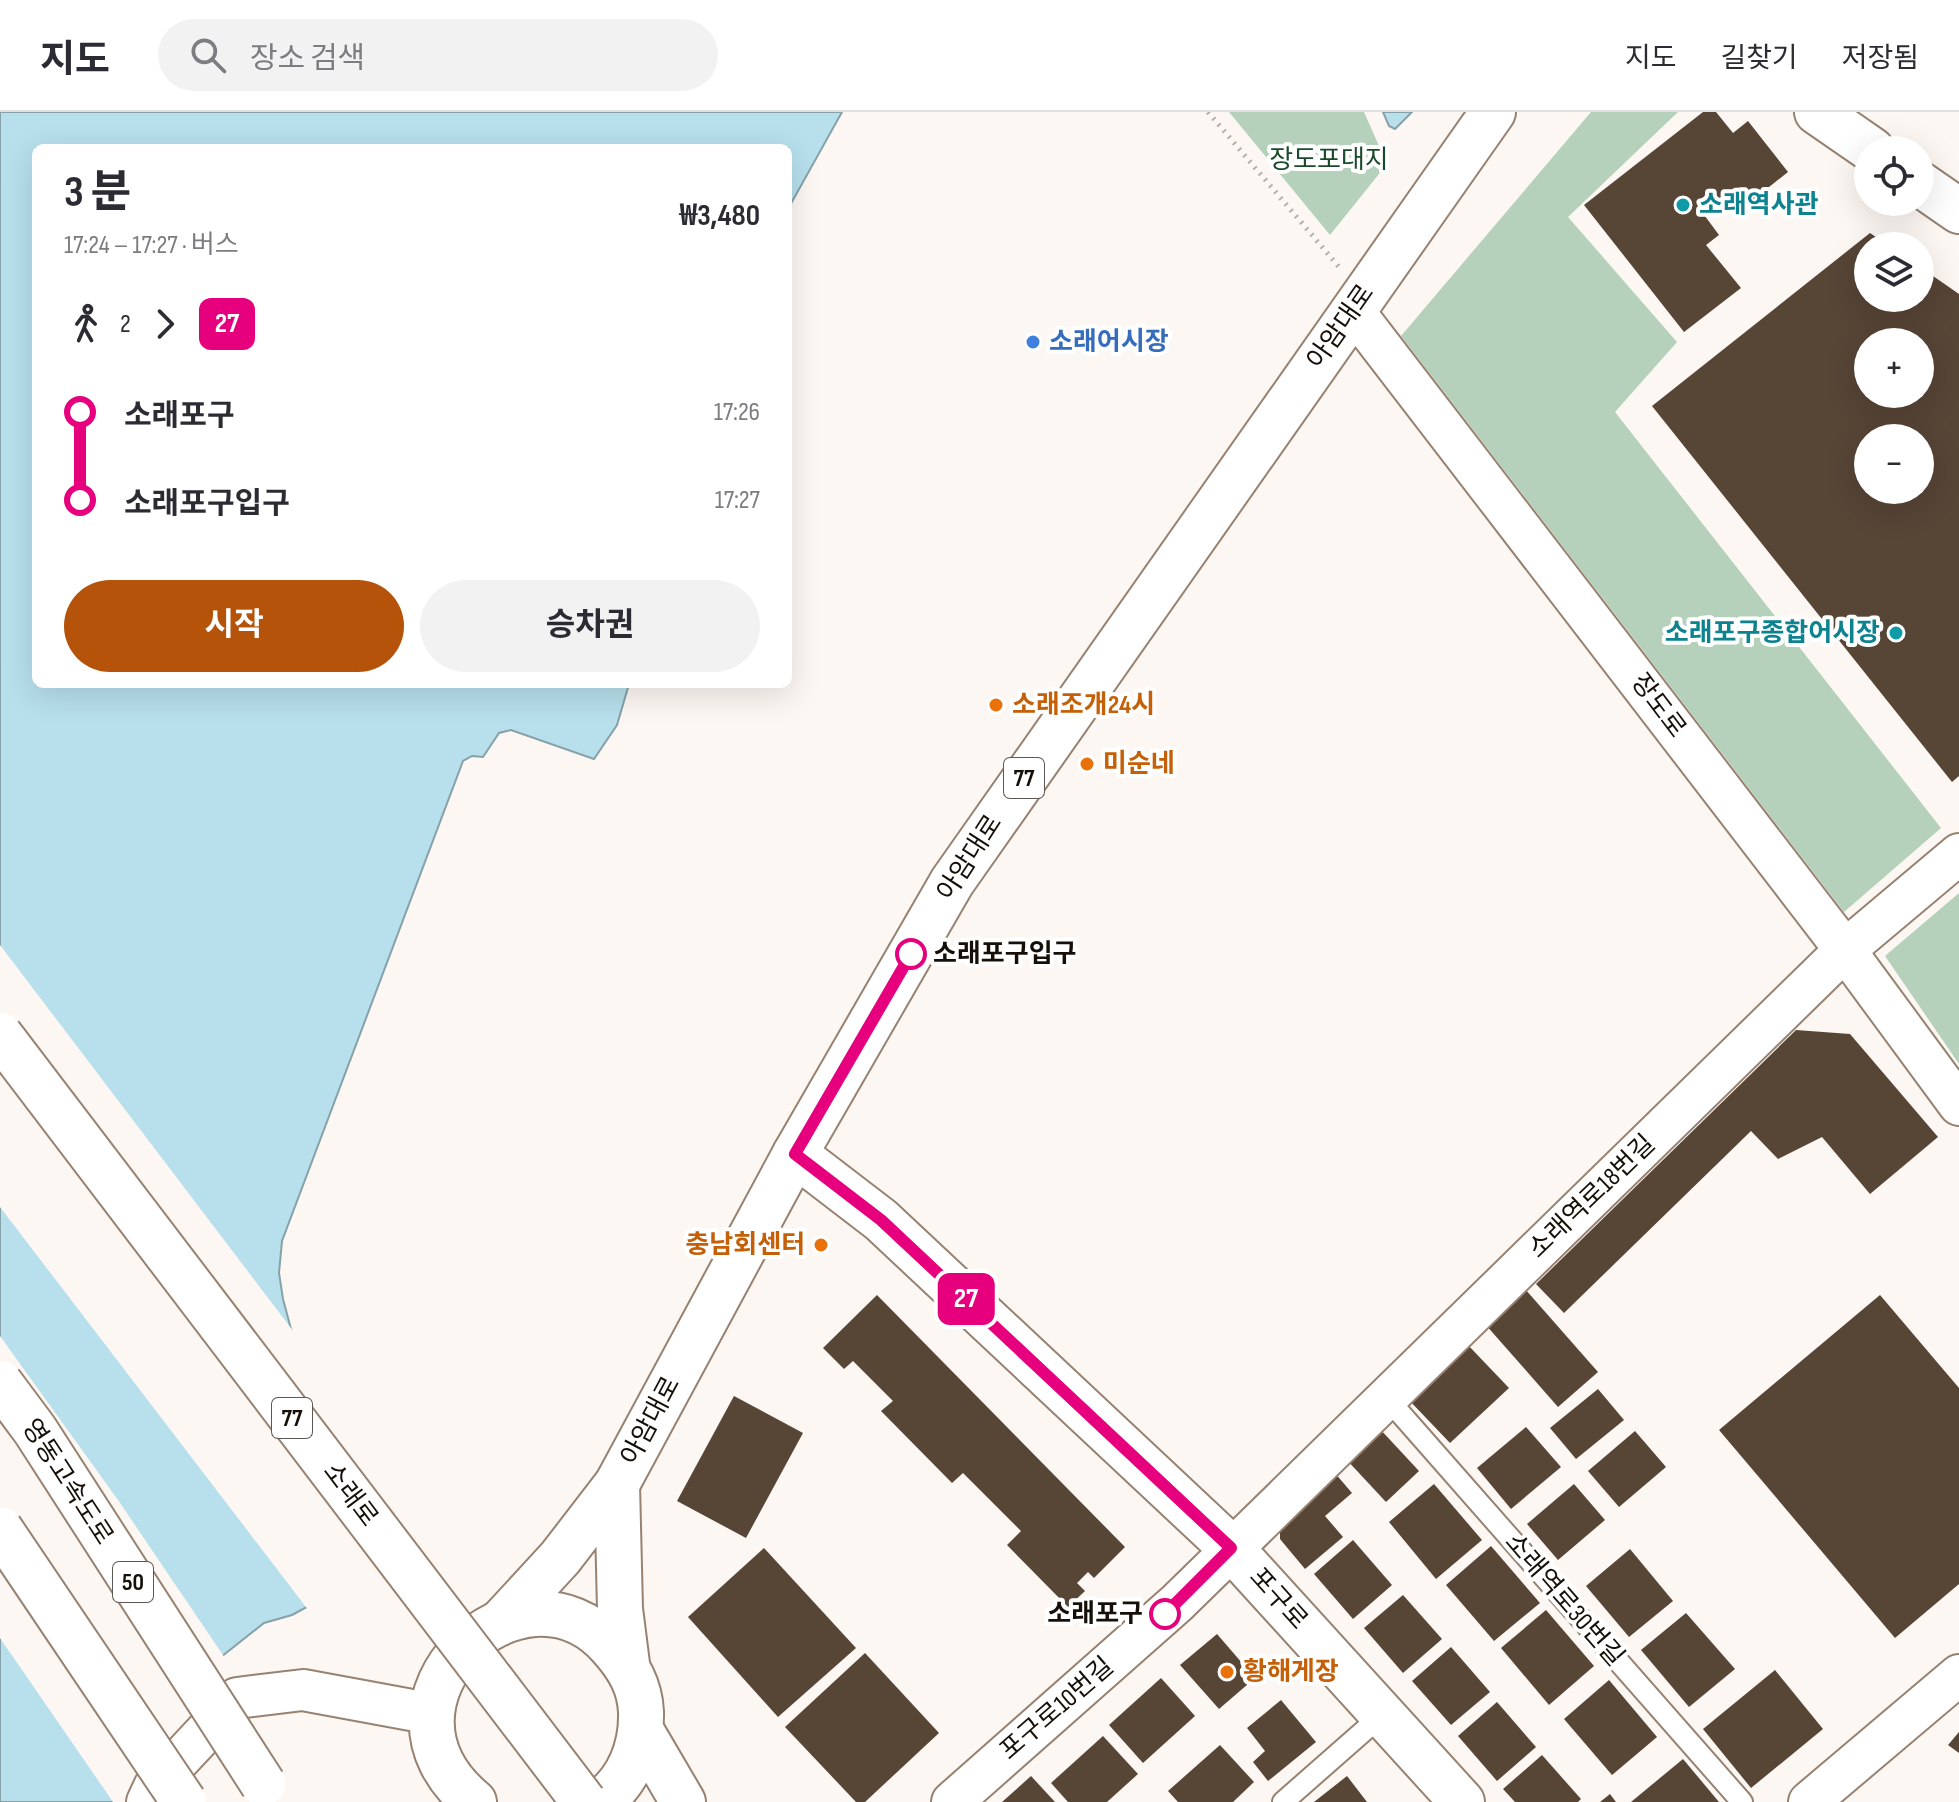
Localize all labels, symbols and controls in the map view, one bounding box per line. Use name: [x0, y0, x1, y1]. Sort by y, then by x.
search box: [158, 19, 718, 91]
icon: search: [186, 33, 230, 77]
text: 지도: [40, 38, 110, 83]
text: 장소 검색: [250, 41, 365, 77]
text: 지도: [1625, 42, 1676, 75]
text: 길찾기: [1720, 42, 1798, 75]
text: 저장됨: [1842, 42, 1919, 75]
map controls: [1854, 136, 1934, 504]
button: locate: [1854, 136, 1934, 216]
park label: 장도포대지: [1269, 145, 1389, 176]
text: 3 분: [64, 166, 131, 219]
place label: 소래역사관: [1699, 190, 1819, 221]
marker: 소래역사관: [1674, 196, 1692, 214]
text: ₩3,480: [679, 198, 760, 234]
text: 17:24 – 17:27 · 버스: [64, 230, 239, 261]
button: layers: [1854, 232, 1934, 312]
street label: 아암대로: [1301, 279, 1381, 375]
icon: walk: [64, 302, 108, 346]
icon: forward: [143, 302, 187, 346]
text: 27: [215, 307, 239, 340]
text: 2: [120, 309, 131, 340]
place label: 소래어시장: [1049, 327, 1169, 358]
button: +: [1854, 328, 1934, 408]
marker: 소래어시장: [1024, 333, 1042, 351]
text: 17:26: [714, 397, 760, 428]
text: 소래포구: [124, 398, 234, 434]
button: −: [1854, 424, 1934, 504]
text: 17:27: [715, 485, 760, 516]
text: 소래포구입구: [124, 486, 290, 522]
button: 시작: [64, 580, 404, 672]
button: 승차권: [420, 580, 760, 672]
place label: 소래포구종합어시장: [1665, 618, 1880, 649]
marker: 소래포구종합어시장: [1887, 624, 1905, 642]
street label: 장도로: [1624, 668, 1692, 744]
place label: 소래조개24시: [1012, 690, 1155, 721]
marker: 소래조개24시: [987, 696, 1005, 714]
place label: 미순네: [1103, 749, 1175, 780]
marker: 미순네: [1078, 755, 1096, 773]
road number: 77: [1004, 758, 1044, 798]
street label: 아암대로: [931, 809, 1009, 907]
marker: 소래포구입구: [896, 939, 926, 969]
place label: 소래포구입구: [933, 939, 1077, 970]
street label: 소래역로18번길: [1522, 1129, 1662, 1265]
place label: 충남회센터: [685, 1230, 805, 1261]
marker: 충남회센터: [812, 1236, 830, 1254]
line badge: 27: [930, 1273, 1002, 1325]
text: 27: [954, 1282, 978, 1315]
street label: 아암대로: [615, 1371, 687, 1471]
road number: 77: [272, 1398, 312, 1438]
street label: 영동고속도로: [15, 1413, 119, 1551]
street label: 소래로: [316, 1457, 384, 1533]
street label: 소래역로30번길: [1498, 1527, 1630, 1673]
road number: 50: [113, 1562, 153, 1602]
street label: 포구로: [1242, 1562, 1314, 1636]
place label: 소래포구: [1047, 1599, 1143, 1630]
marker: 소래포구: [1150, 1599, 1180, 1629]
street label: 포구로10번길: [994, 1651, 1120, 1767]
place label: 황해게장: [1243, 1657, 1339, 1688]
marker: 황해게장: [1218, 1663, 1236, 1681]

